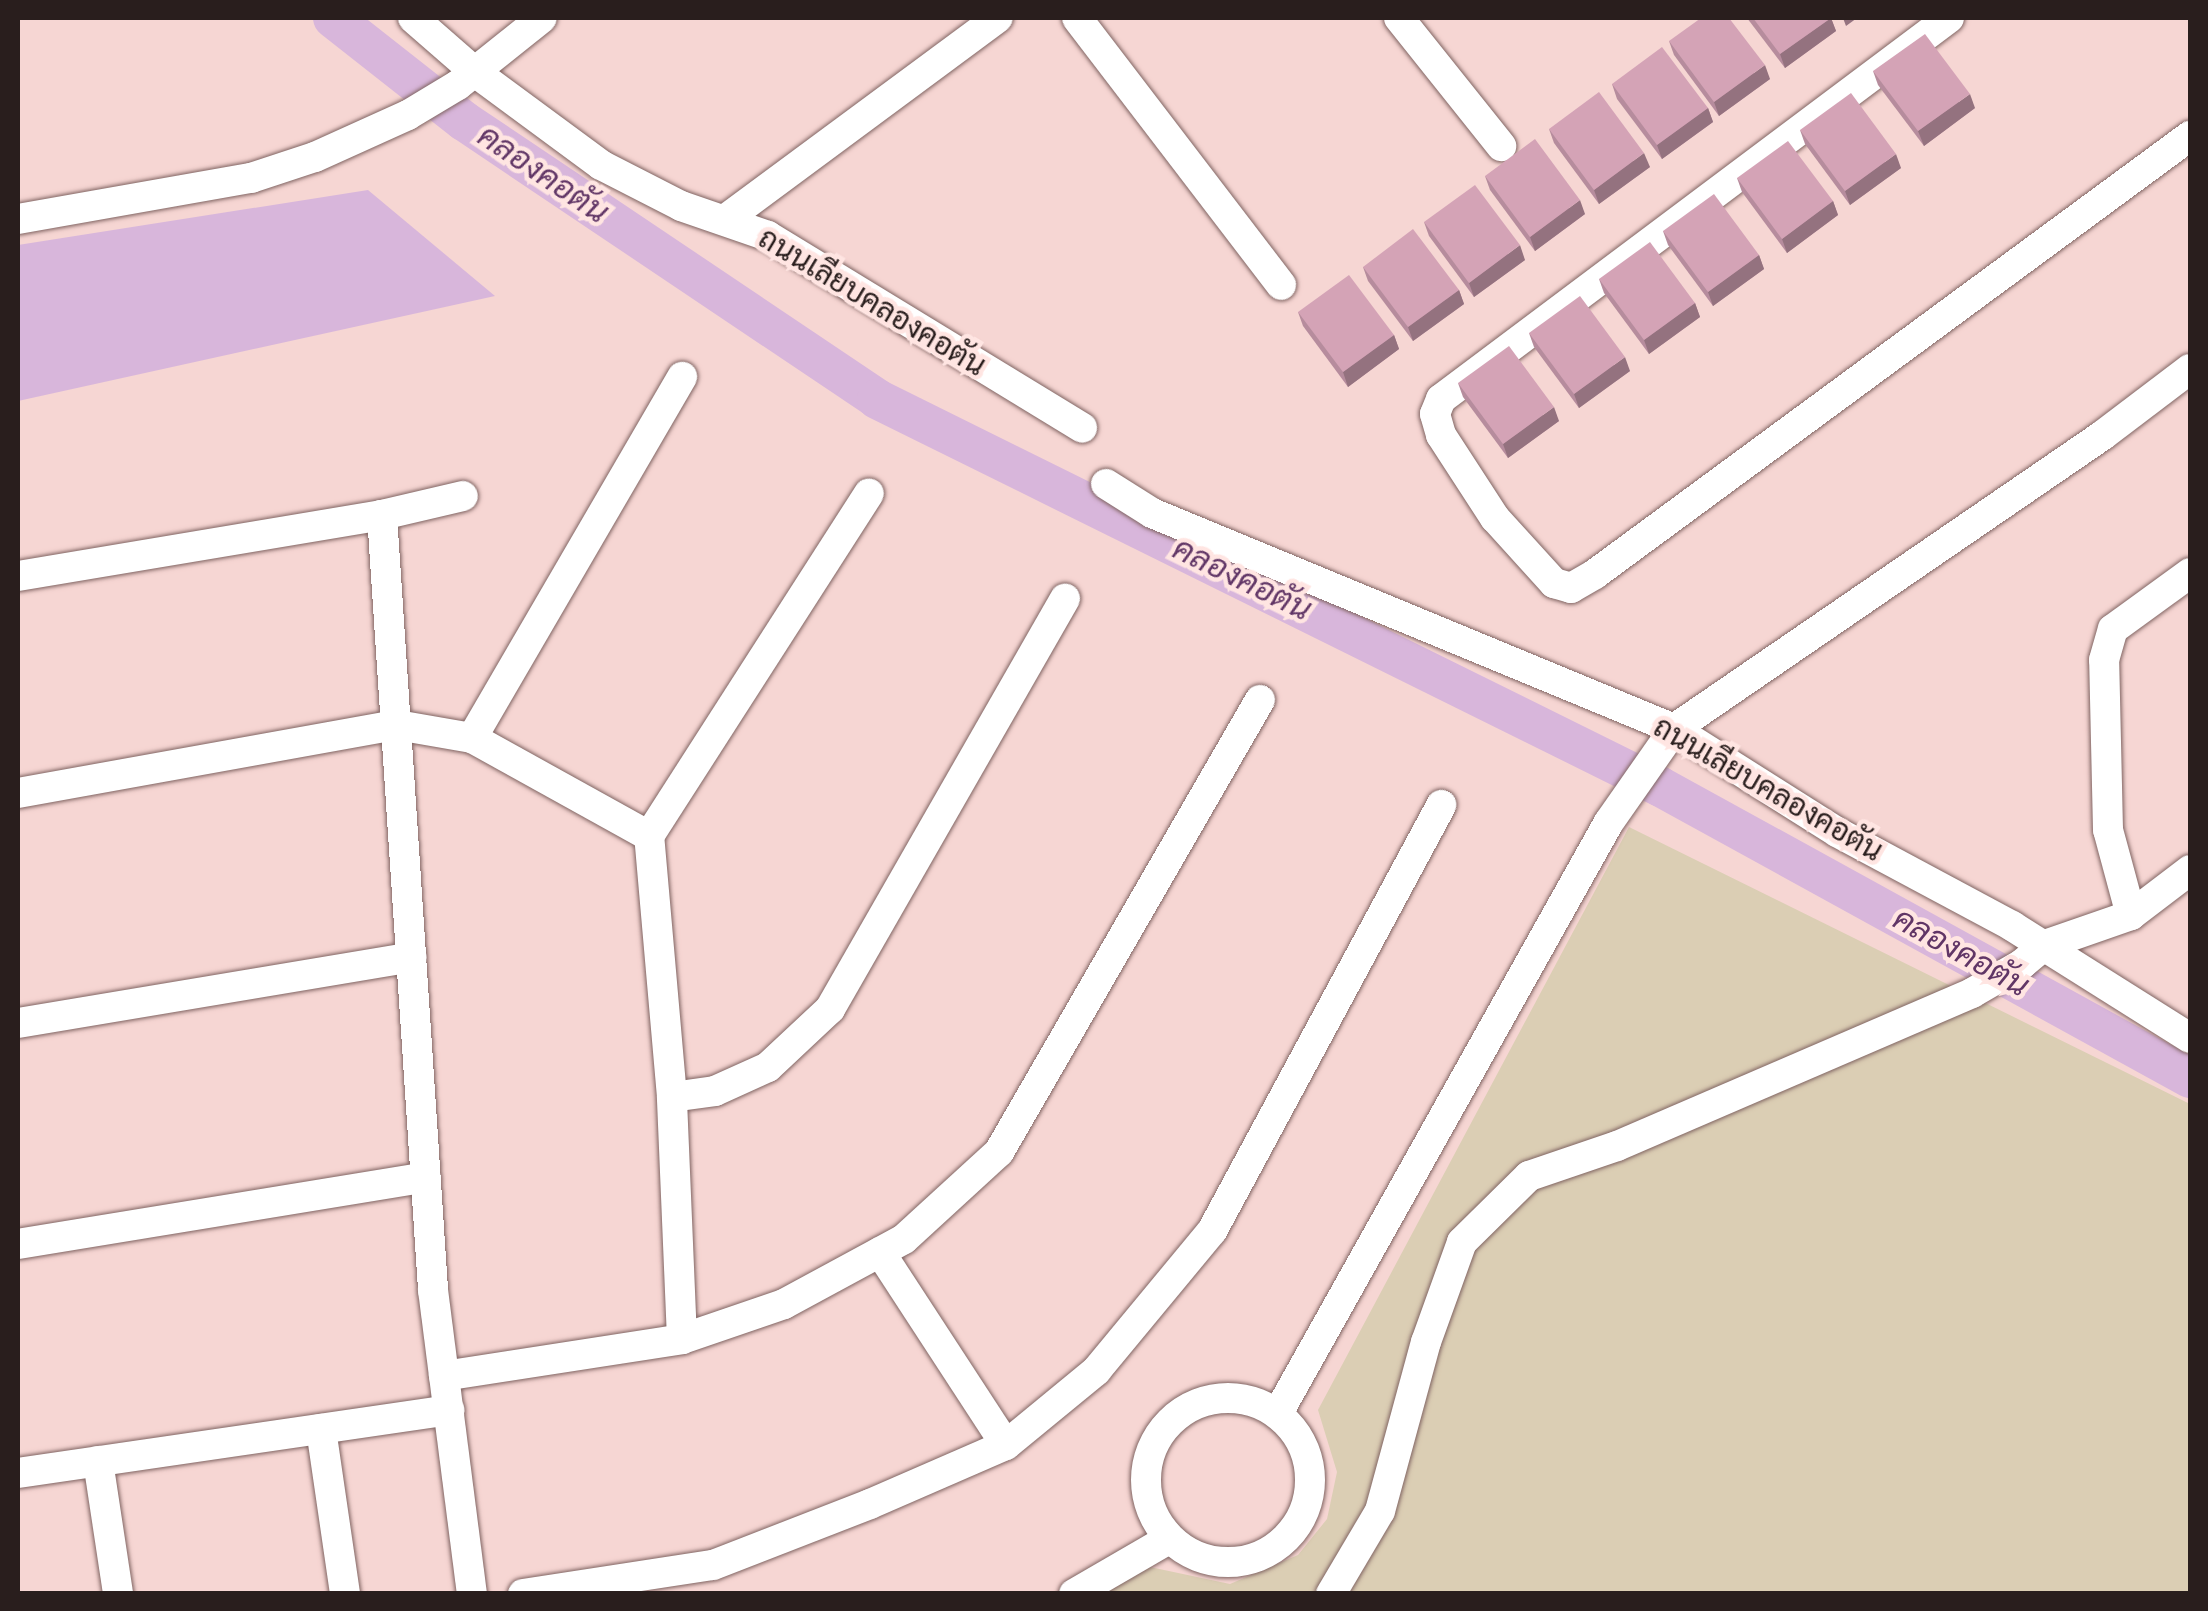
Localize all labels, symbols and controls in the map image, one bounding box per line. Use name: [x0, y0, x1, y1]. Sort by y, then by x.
water label: คลองคอตัน: [470, 116, 616, 232]
street label: ถนนเลียบคลองคอตัน: [752, 220, 992, 384]
water label: คลองคอตัน: [1167, 529, 1317, 629]
street label: ถนนเลียบคลองคอตัน: [1647, 709, 1889, 869]
water label: คลองคอตัน: [1887, 899, 2035, 1005]

